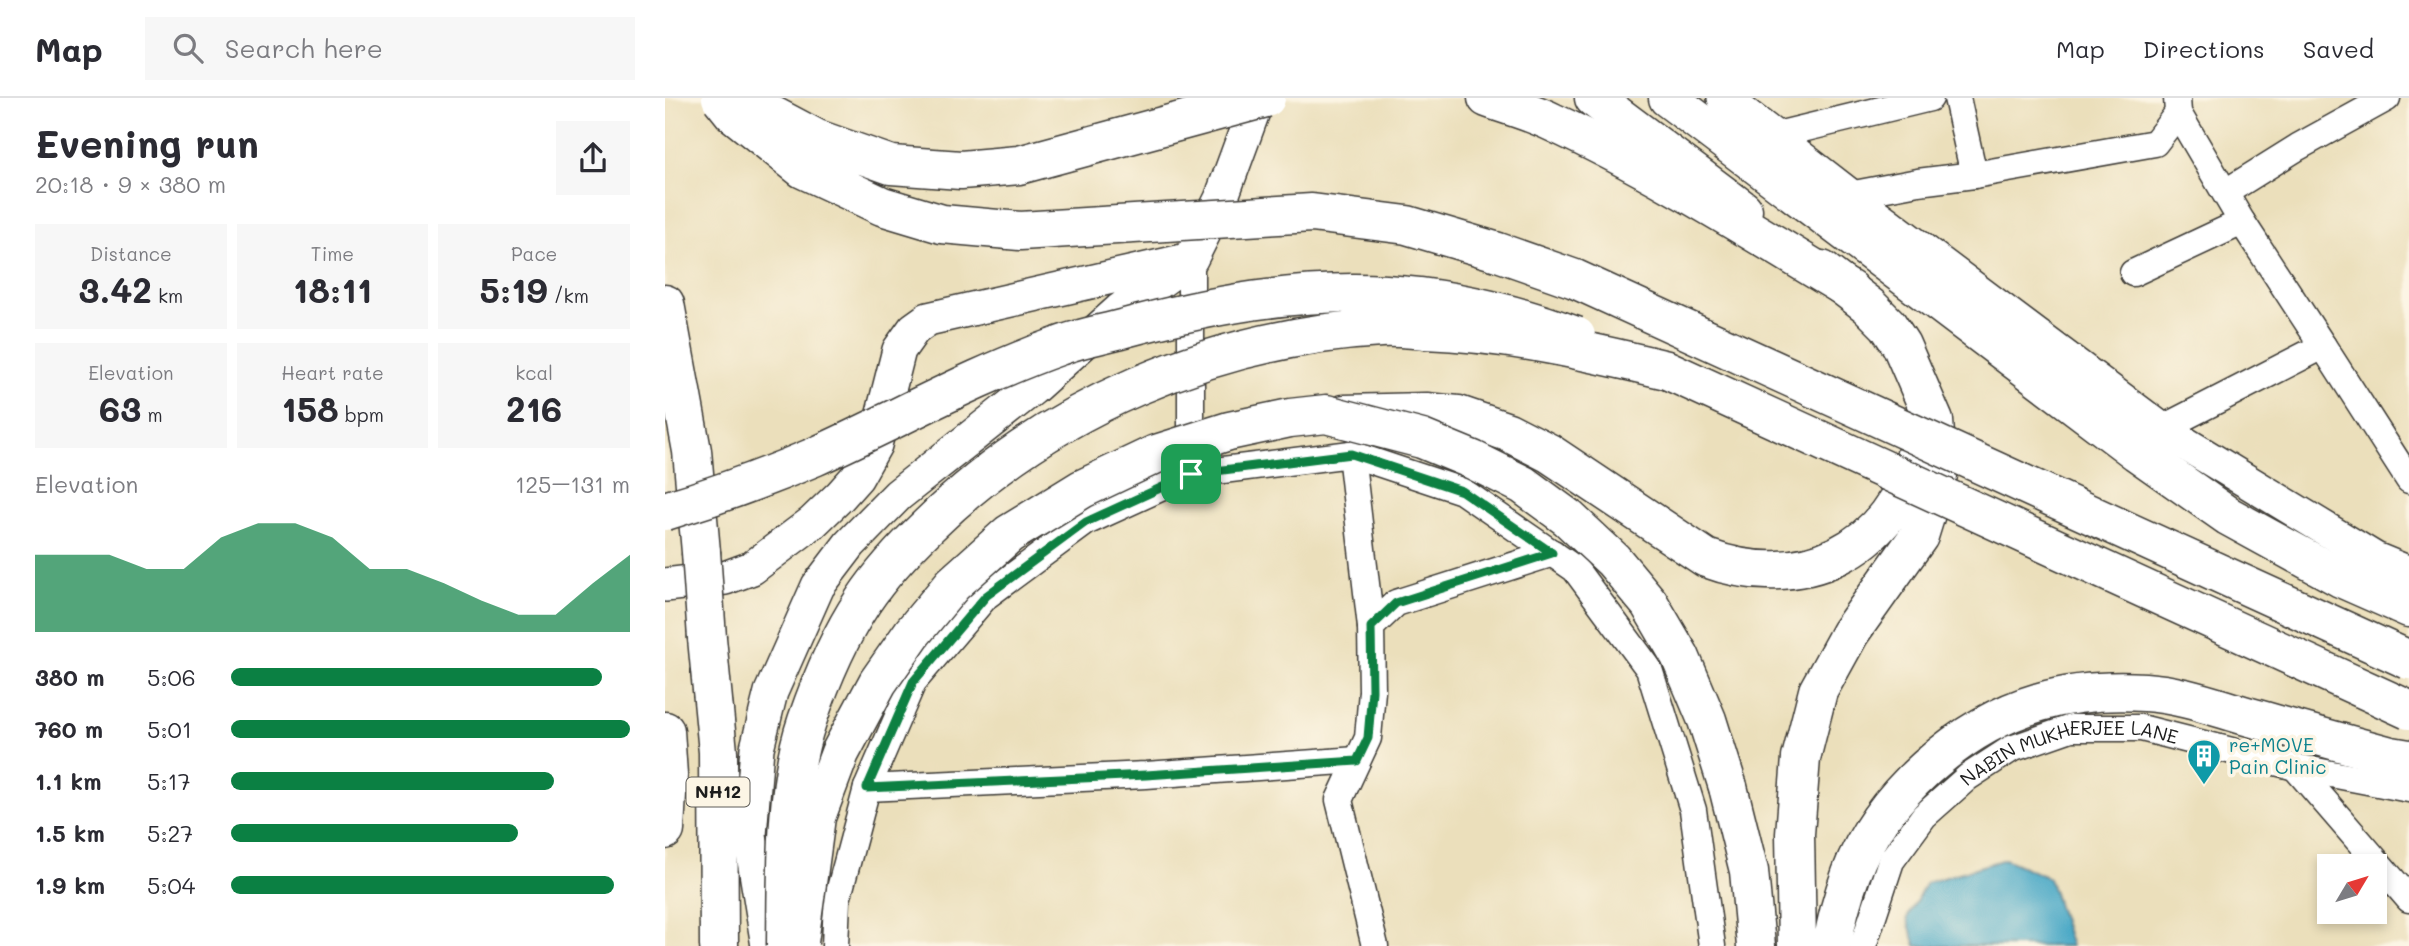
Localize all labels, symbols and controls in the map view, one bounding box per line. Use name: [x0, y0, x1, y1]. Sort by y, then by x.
search box: [145, 17, 635, 80]
text: Map: [35, 27, 103, 70]
icon: search: [169, 29, 207, 67]
text: Search here: [225, 31, 383, 65]
text: Map: [2056, 33, 2105, 64]
text: Directions: [2143, 33, 2265, 64]
text: Saved: [2303, 33, 2374, 64]
text: Evening run: [35, 118, 259, 168]
button: share: [556, 121, 630, 195]
text: 20:18 · 9 × 380 m: [35, 169, 226, 199]
text: Distance: [90, 241, 172, 266]
text: Time: [311, 241, 354, 266]
text: Pace: [511, 241, 557, 266]
text: 3.42: [78, 266, 152, 312]
text: 18:11: [293, 266, 372, 312]
text: 5:19: [479, 266, 548, 312]
text: km: [152, 283, 183, 308]
text: /km: [548, 283, 589, 308]
text: Elevation: [88, 360, 173, 385]
text: Heart rate: [281, 360, 384, 385]
text: kcal: [515, 360, 553, 385]
text: 63: [99, 385, 141, 431]
text: 158: [281, 385, 339, 431]
text: 216: [506, 385, 562, 431]
text: m: [141, 402, 163, 427]
text: bpm: [339, 402, 384, 427]
pin: [1161, 444, 1221, 504]
icon: arrive: [1172, 455, 1210, 493]
text: Elevation: [35, 469, 138, 499]
text: 125–131 m: [515, 469, 630, 499]
text: 380 m: [35, 662, 104, 692]
text: 5:06: [147, 662, 196, 692]
text: 760 m: [35, 714, 103, 744]
text: 5:01: [147, 714, 192, 744]
street label: NABIN MUKHERJEE LANE: [1954, 715, 2181, 791]
place label: re+MOVE Pain Clinic: [2229, 732, 2327, 779]
building icon: re+MOVE Pain Clinic: [2185, 737, 2223, 786]
text: 1.1 km: [35, 766, 101, 796]
text: 5:17: [147, 766, 191, 796]
road number: NH12: [687, 778, 749, 806]
text: 1.5 km: [35, 818, 105, 848]
text: 5:27: [147, 818, 193, 848]
north arrow: [2317, 854, 2387, 924]
map controls: [2317, 854, 2387, 924]
text: 1.9 km: [35, 870, 105, 900]
text: 5:04: [147, 870, 195, 900]

